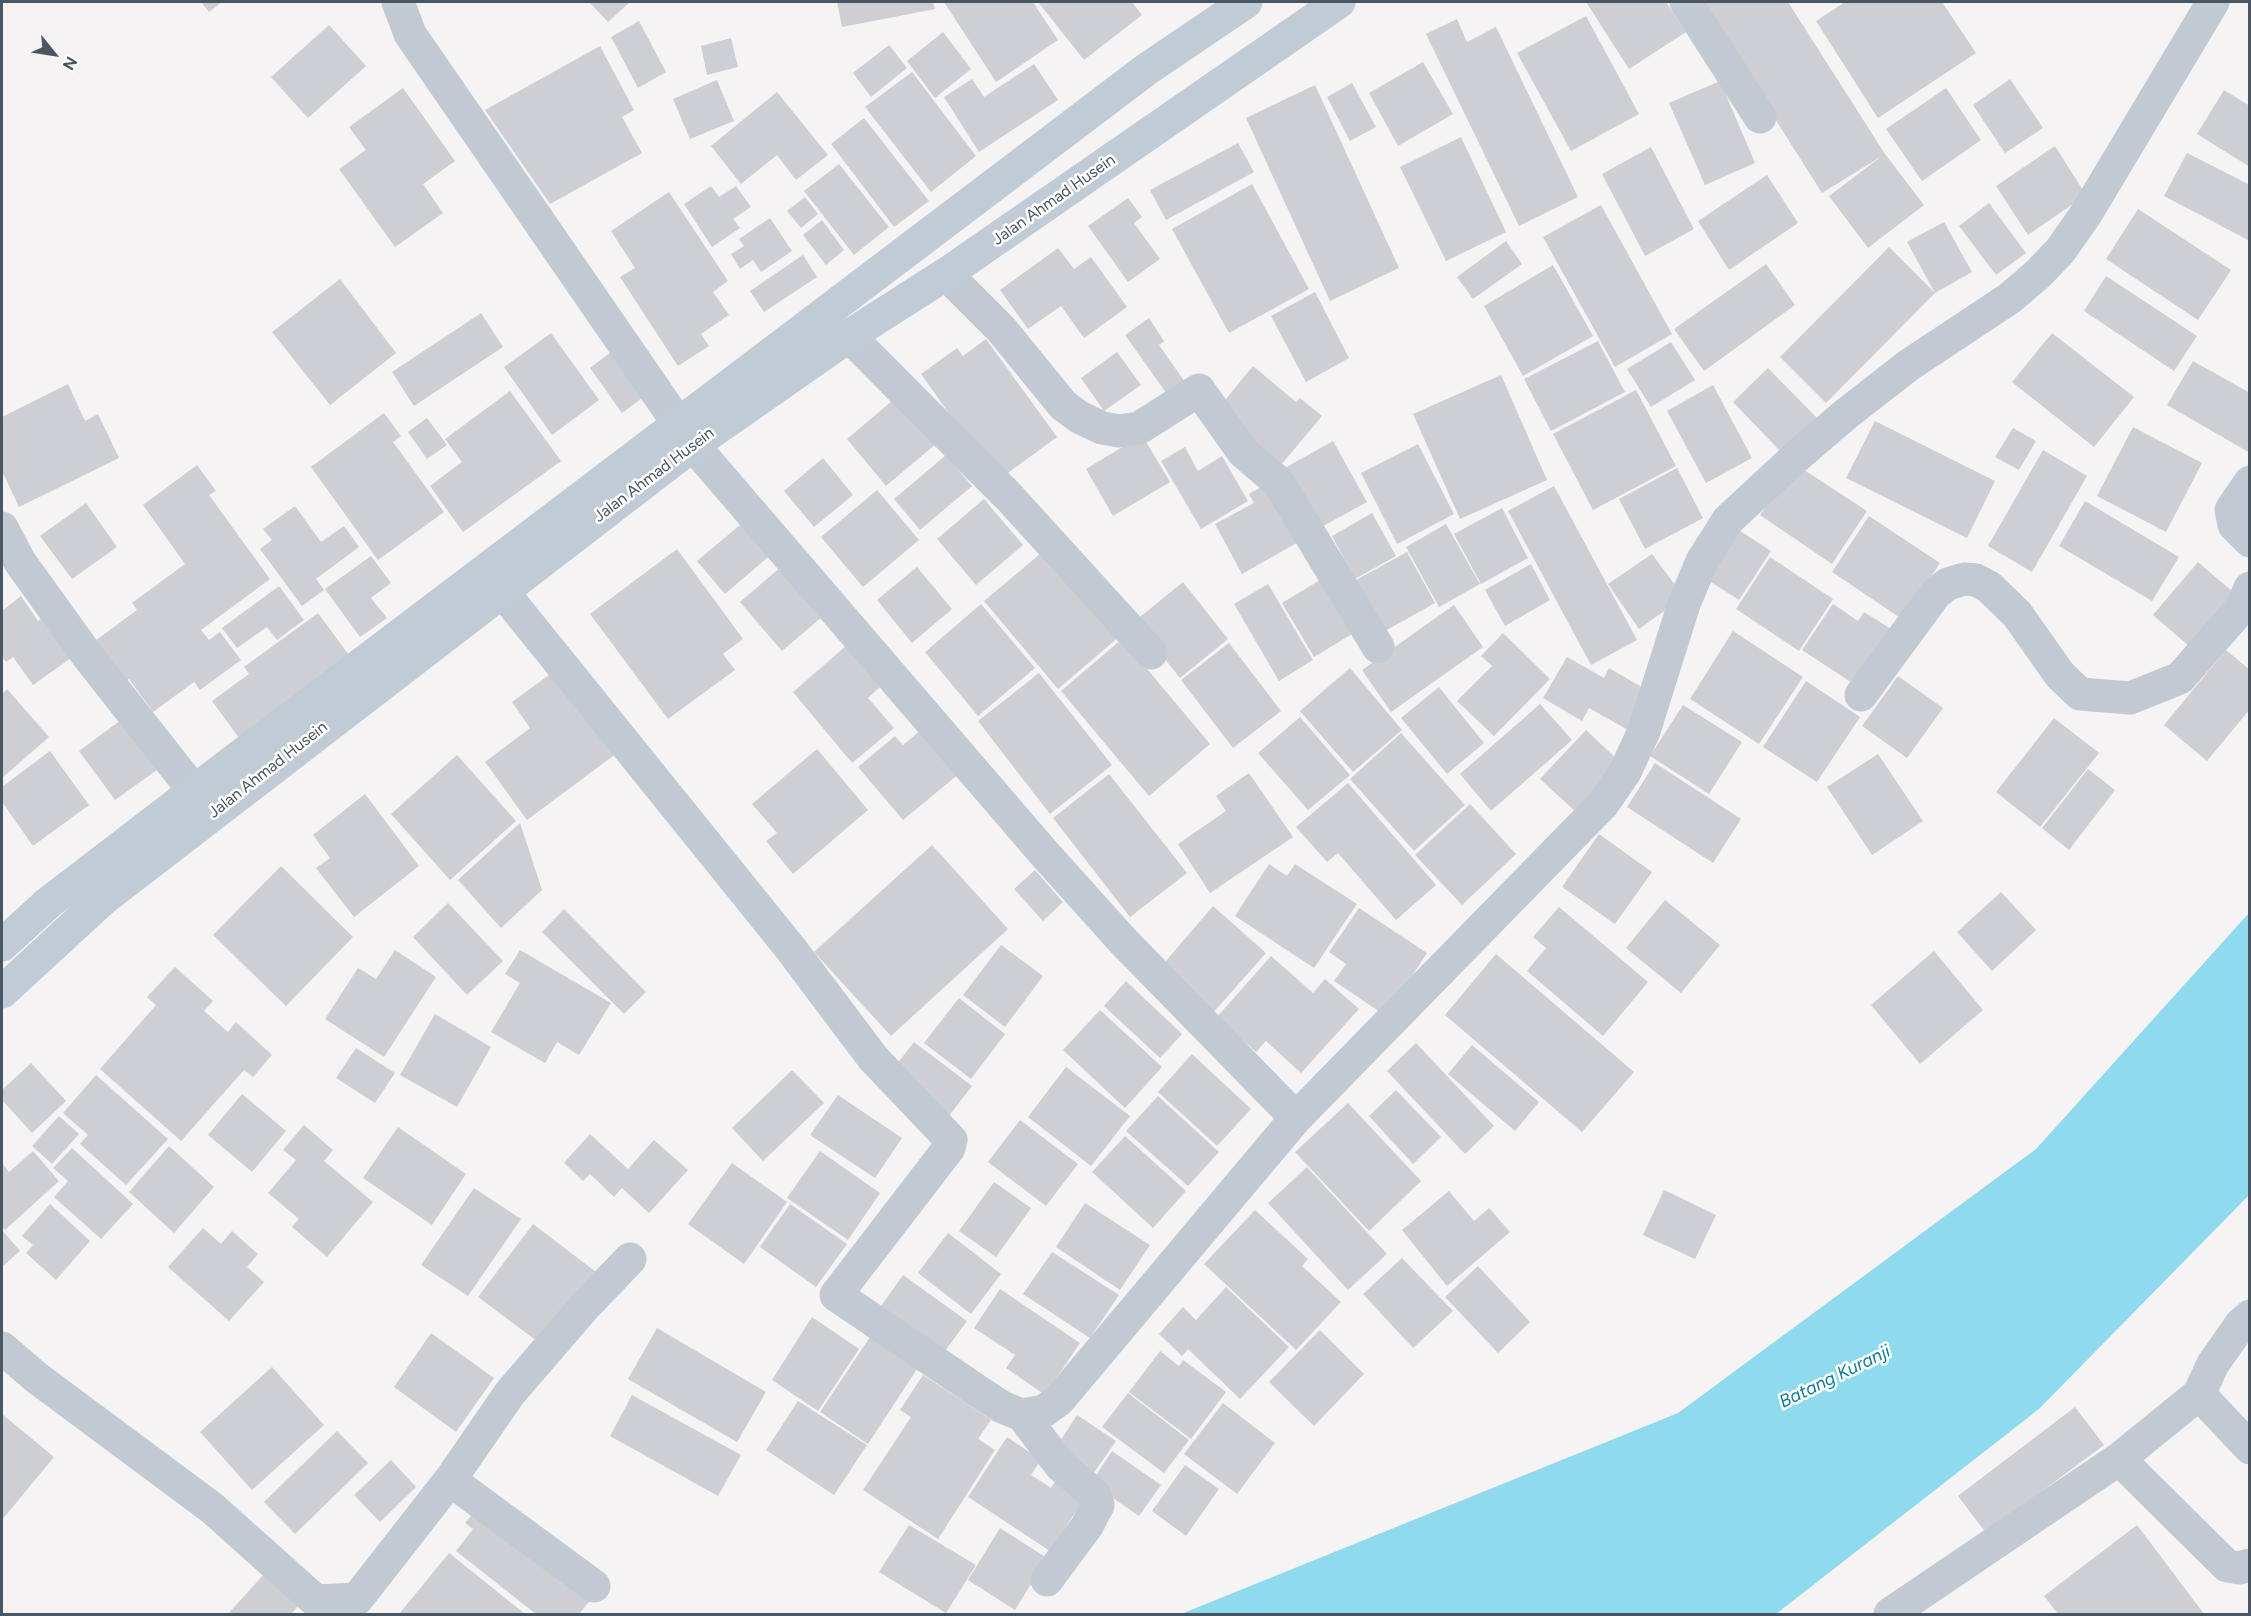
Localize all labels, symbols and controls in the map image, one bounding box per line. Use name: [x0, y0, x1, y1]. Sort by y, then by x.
north arrow: [24, 24, 84, 84]
text: N: [59, 53, 81, 73]
street label: Jalan Ahmad Husein: [989, 150, 1119, 250]
street label: Jalan Ahmad Husein: [590, 424, 718, 526]
street label: Jalan Ahmad Husein: [205, 718, 331, 822]
water label: Batang Kuranji: [1776, 1341, 1894, 1413]

